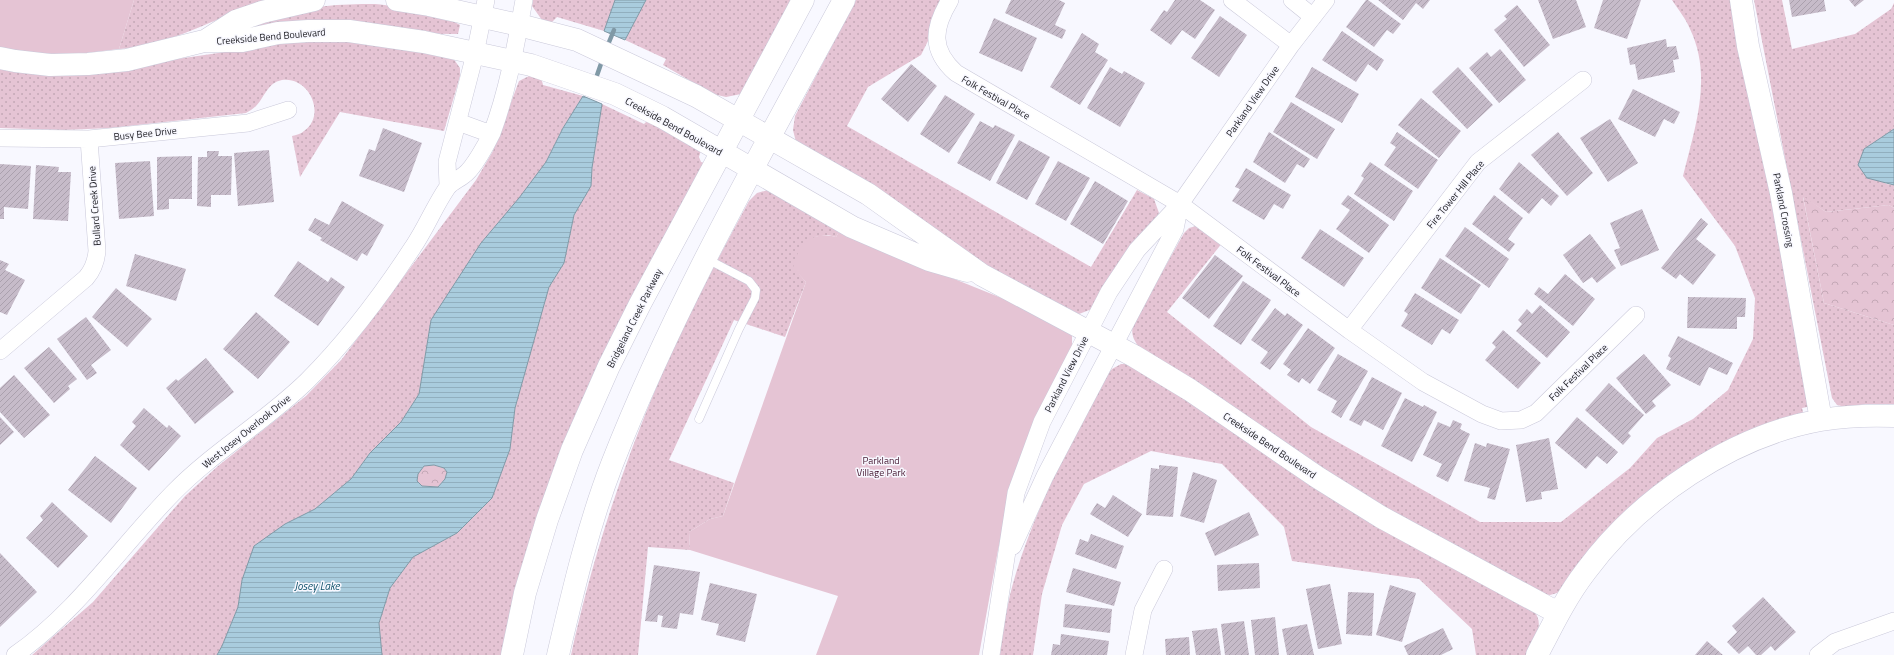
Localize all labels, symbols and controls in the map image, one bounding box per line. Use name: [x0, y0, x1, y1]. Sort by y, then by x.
street label: Creekside Bend Boulevard: [216, 24, 326, 49]
street label: Parkland View Drive: [1222, 63, 1283, 140]
street label: Folk Festival Place: [959, 72, 1033, 123]
street label: Creekside Bend Boulevard: [622, 93, 725, 160]
street label: Busy Bee Drive: [113, 123, 177, 144]
street label: Fire Tower Hill Place: [1423, 157, 1488, 232]
street label: Bullard Creek Drive: [84, 166, 105, 246]
street label: Parkland Crossing: [1769, 172, 1798, 249]
street label: Folk Festival Place: [1233, 242, 1304, 301]
street label: Bridgeland Creek Parkway: [603, 266, 666, 371]
street label: Parkland View Drive: [1041, 333, 1092, 415]
street label: Folk Festival Place: [1545, 340, 1611, 404]
street label: West Josey Overlook Drive: [199, 391, 294, 472]
street label: Creekside Bend Boulevard: [1220, 409, 1319, 482]
park label: Parkland Village Park: [856, 453, 906, 480]
water label: Josey Lake: [294, 578, 341, 594]

